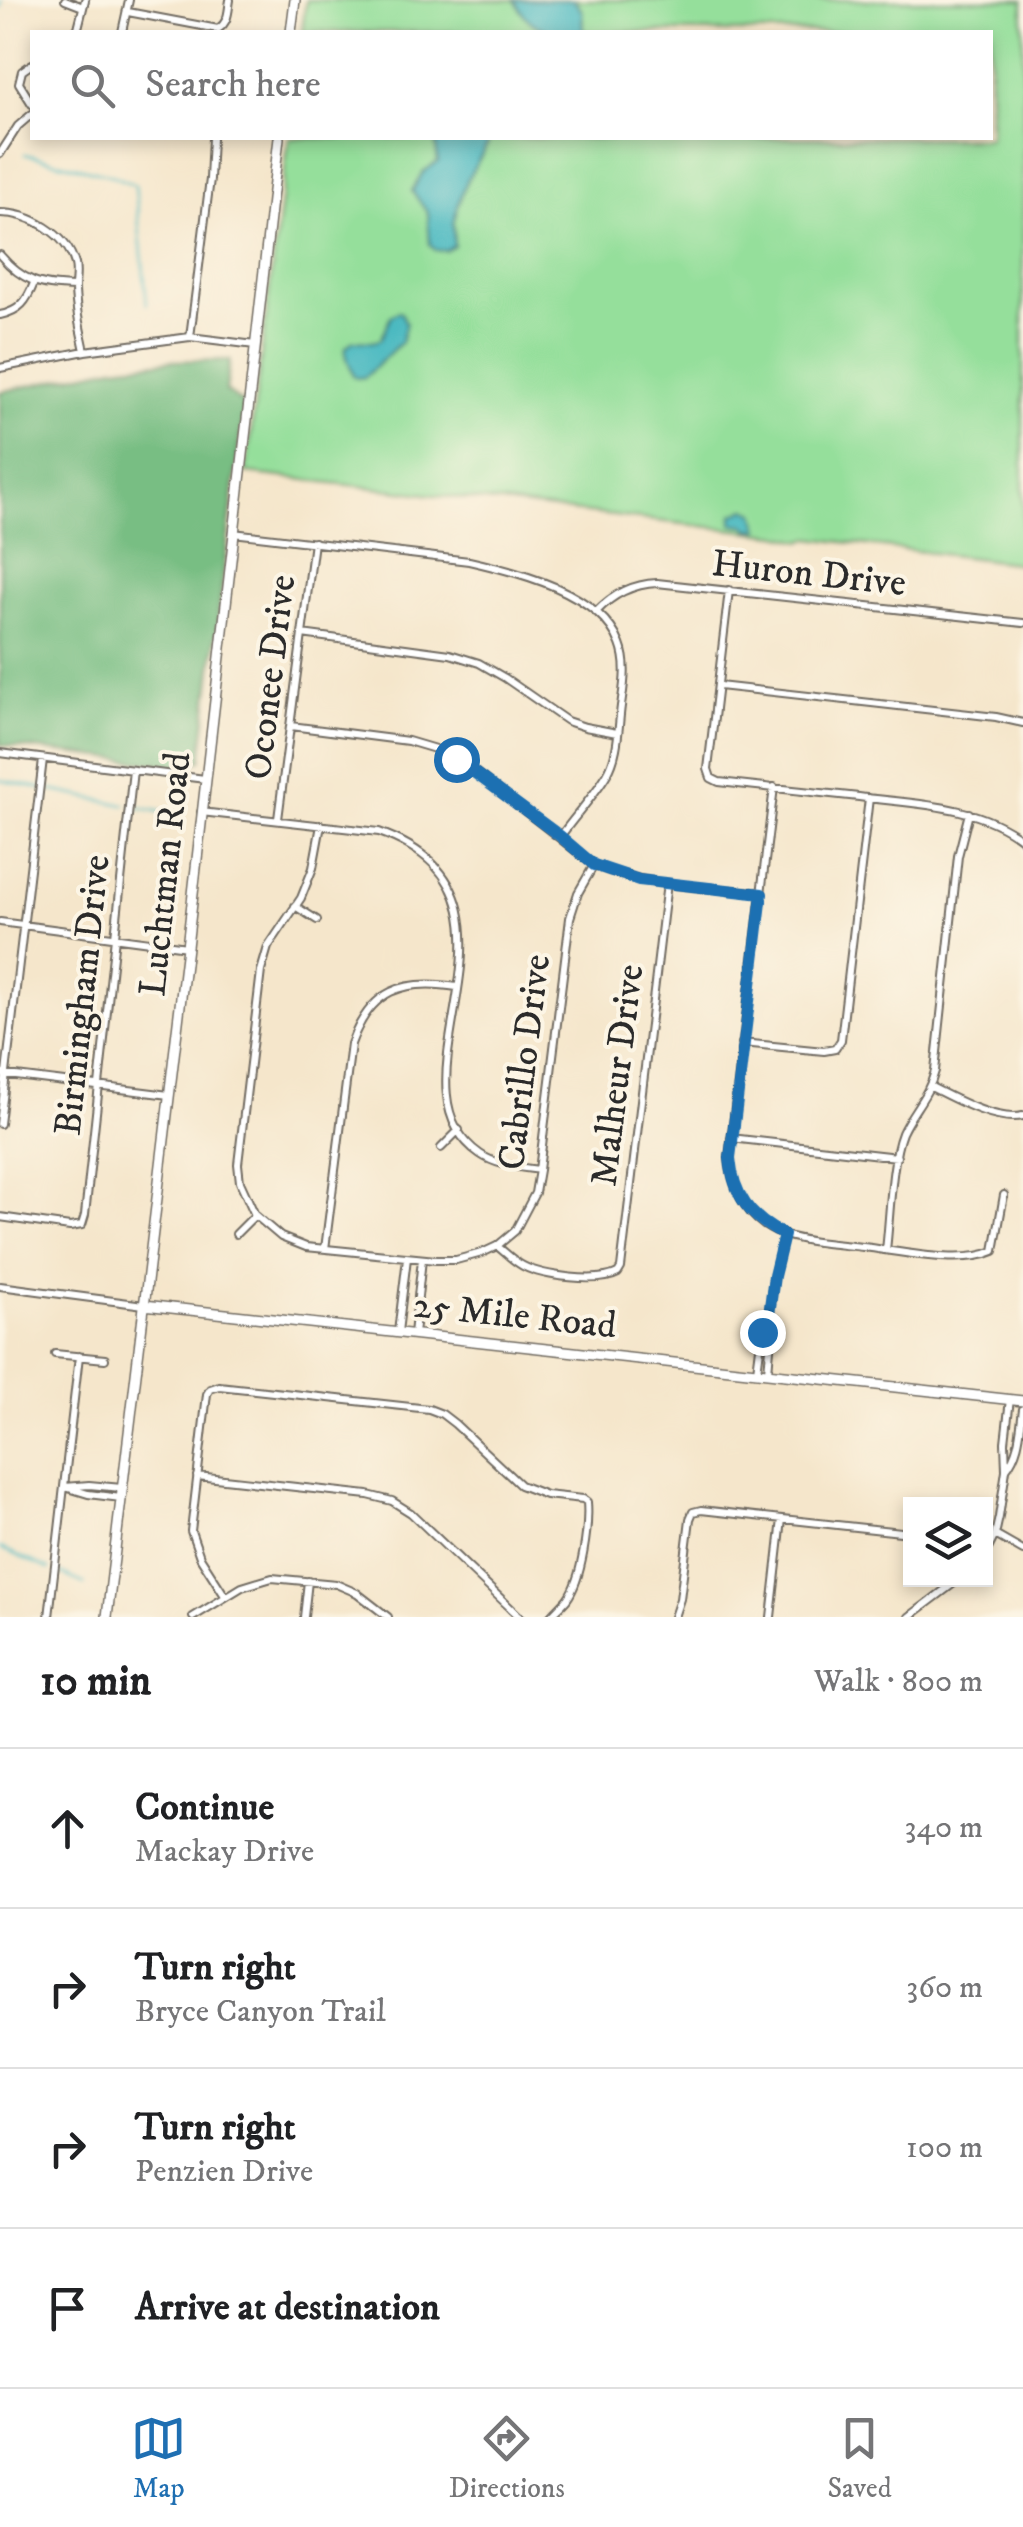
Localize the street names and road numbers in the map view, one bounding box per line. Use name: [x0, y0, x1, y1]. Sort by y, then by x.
street label: Huron Drive: [709, 540, 908, 608]
street label: Oconee Drive: [235, 572, 307, 782]
street label: Luchtman Road: [129, 750, 203, 999]
street label: Birmingham Drive: [44, 853, 122, 1138]
street label: Cabrillo Drive: [488, 952, 562, 1173]
street label: Malheur Drive: [581, 962, 655, 1189]
street label: 25 Mile Road: [411, 1281, 619, 1351]

